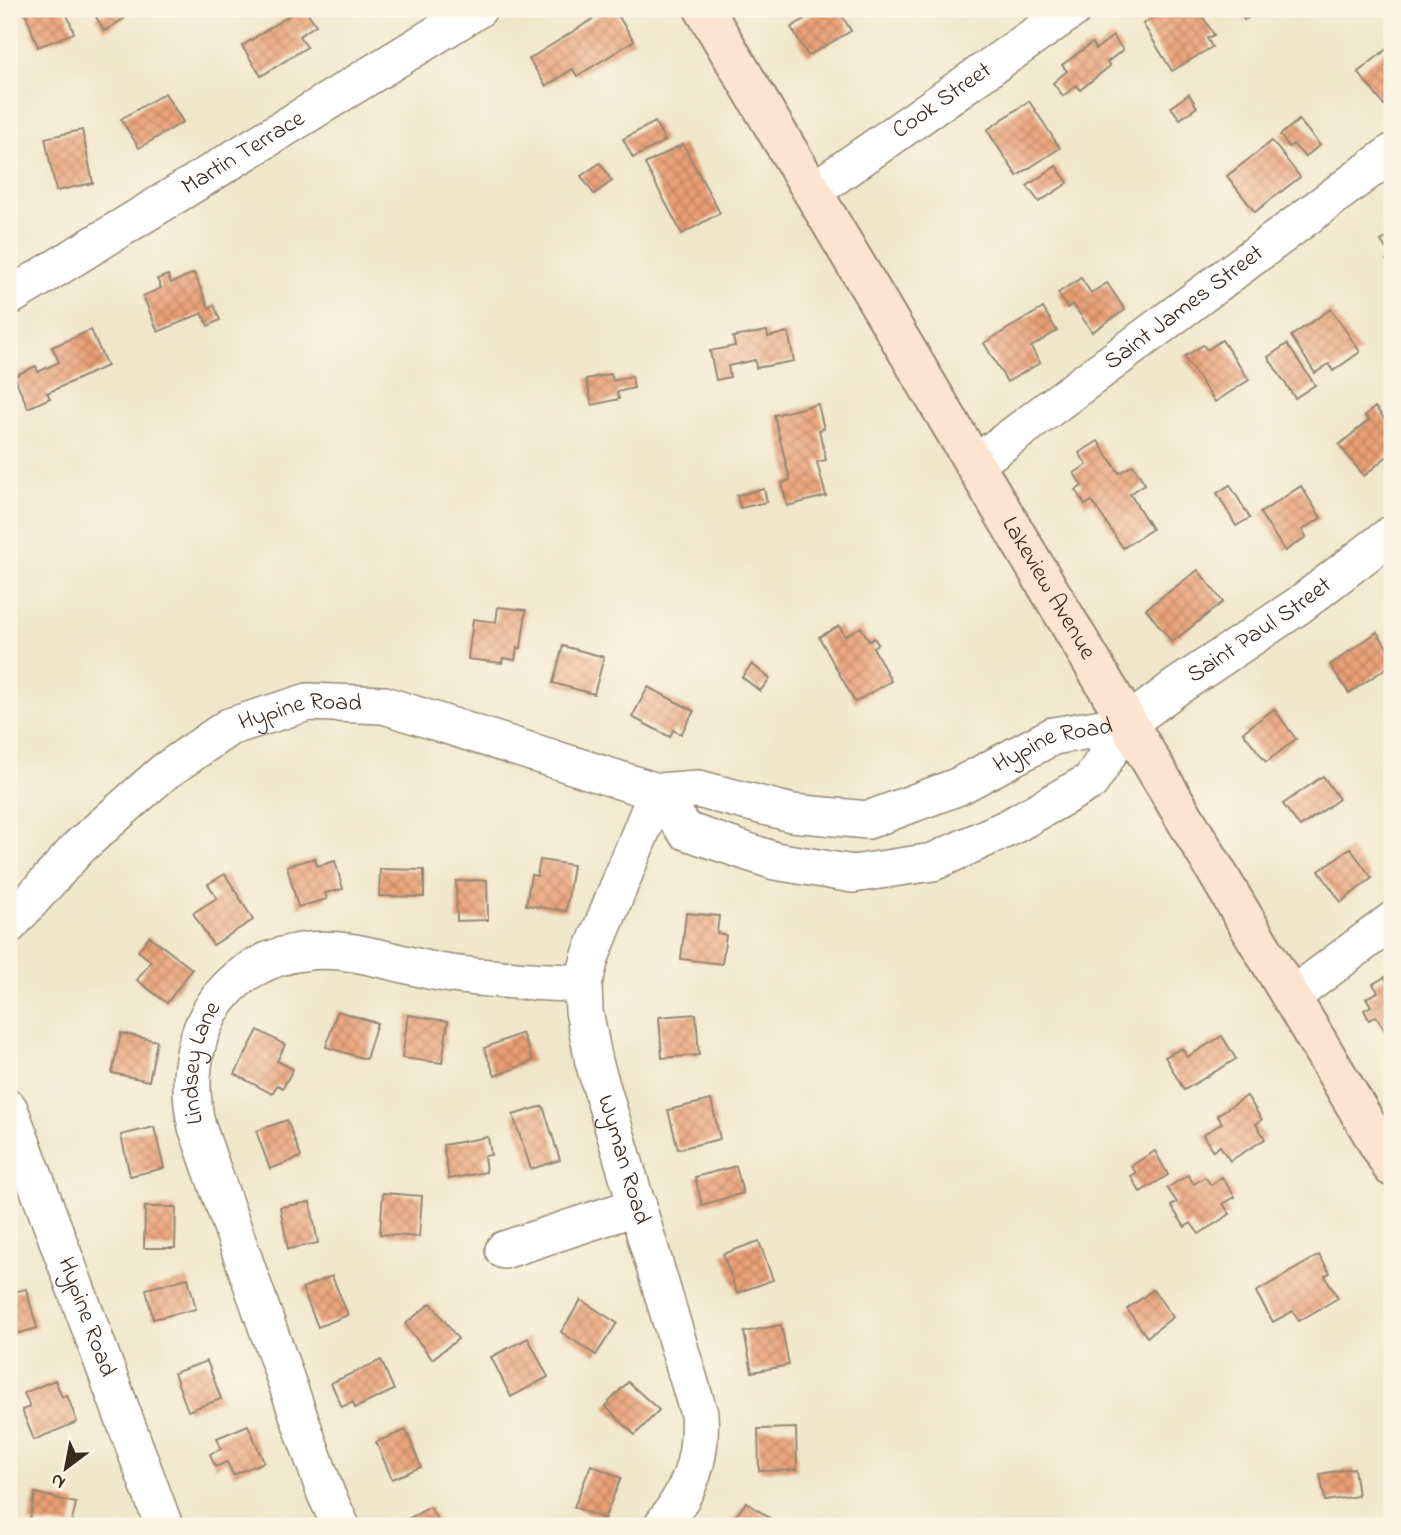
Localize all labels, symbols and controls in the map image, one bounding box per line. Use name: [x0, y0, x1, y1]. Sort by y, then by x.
street label: Cook Street: [885, 54, 999, 148]
street label: Martin Terrace: [175, 102, 312, 204]
street label: Saint James Street: [1097, 237, 1271, 379]
street label: Lakeview Avenue: [992, 510, 1105, 667]
street label: Saint Paul Street: [1180, 569, 1339, 692]
street label: Hypine Road: [234, 685, 363, 740]
street label: Hypine Road: [987, 709, 1116, 782]
street label: Lindsey Lane: [174, 994, 230, 1128]
street label: Wyman Road: [587, 1091, 659, 1229]
street label: Hypine Road: [48, 1252, 125, 1382]
north arrow: [32, 1434, 102, 1504]
text: N: [46, 1465, 71, 1495]

